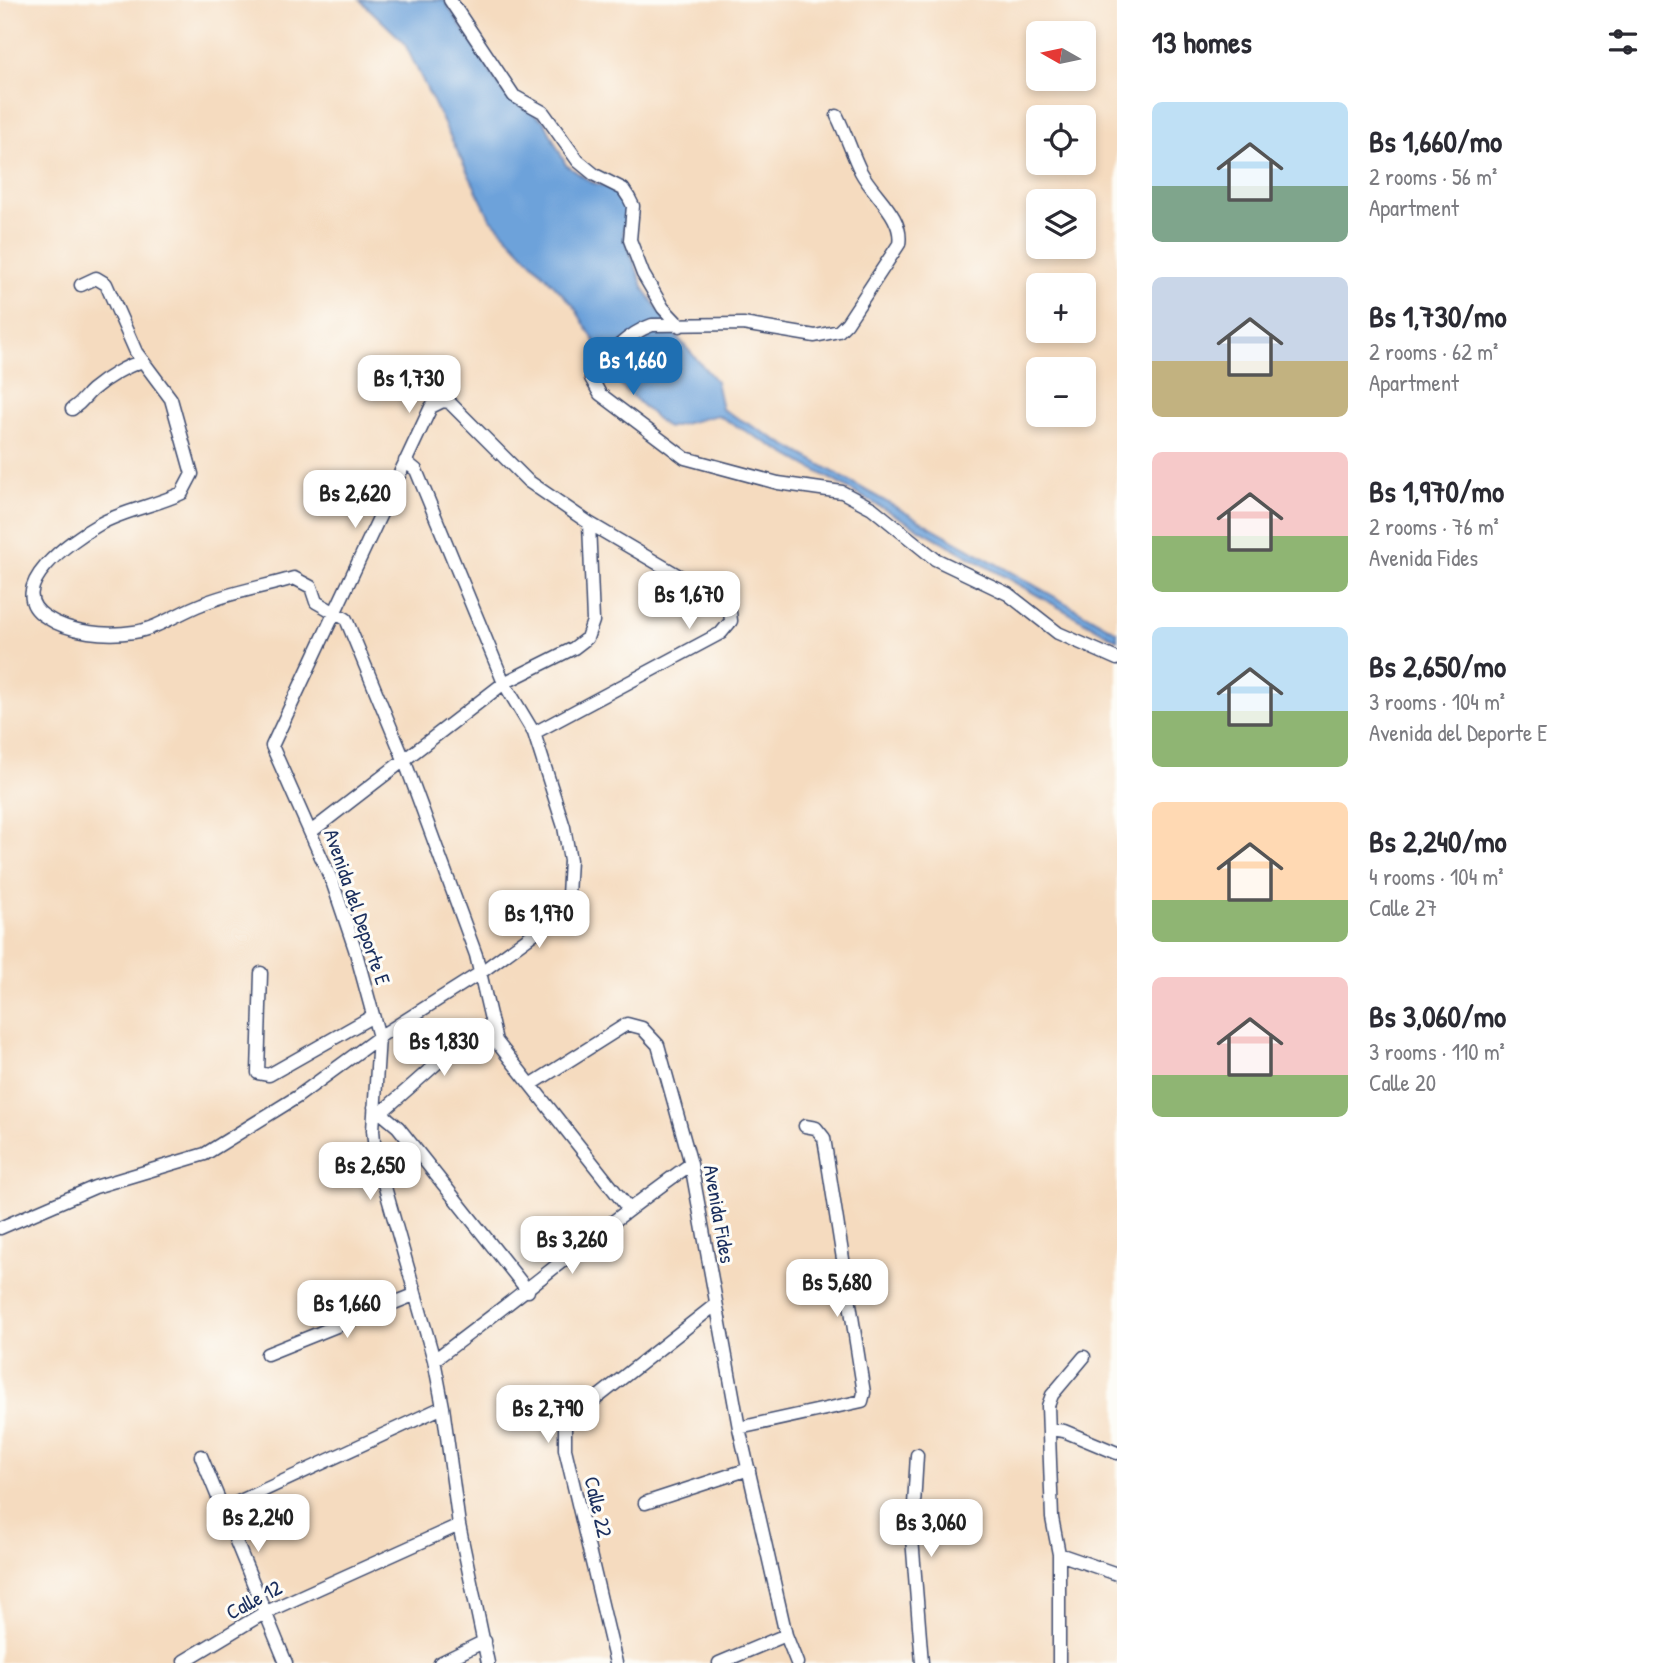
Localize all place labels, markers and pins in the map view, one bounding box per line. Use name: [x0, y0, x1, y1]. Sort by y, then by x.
pin: Bs 1,660: [561, 338, 705, 397]
pin: Bs 1,730: [337, 356, 481, 415]
pin: Bs 2,620: [283, 470, 427, 530]
pin: Bs 1,670: [617, 572, 761, 631]
pin: Bs 1,970: [467, 890, 611, 950]
pin: Bs 1,830: [372, 1018, 516, 1078]
pin: Bs 2,650: [298, 1142, 442, 1202]
pin: Bs 3,260: [500, 1216, 644, 1276]
pin: Bs 5,680: [765, 1260, 909, 1319]
pin: Bs 1,660: [275, 1280, 419, 1340]
pin: Bs 2,790: [476, 1386, 620, 1445]
pin: Bs 2,240: [186, 1494, 330, 1554]
pin: Bs 3,060: [859, 1500, 1003, 1559]

